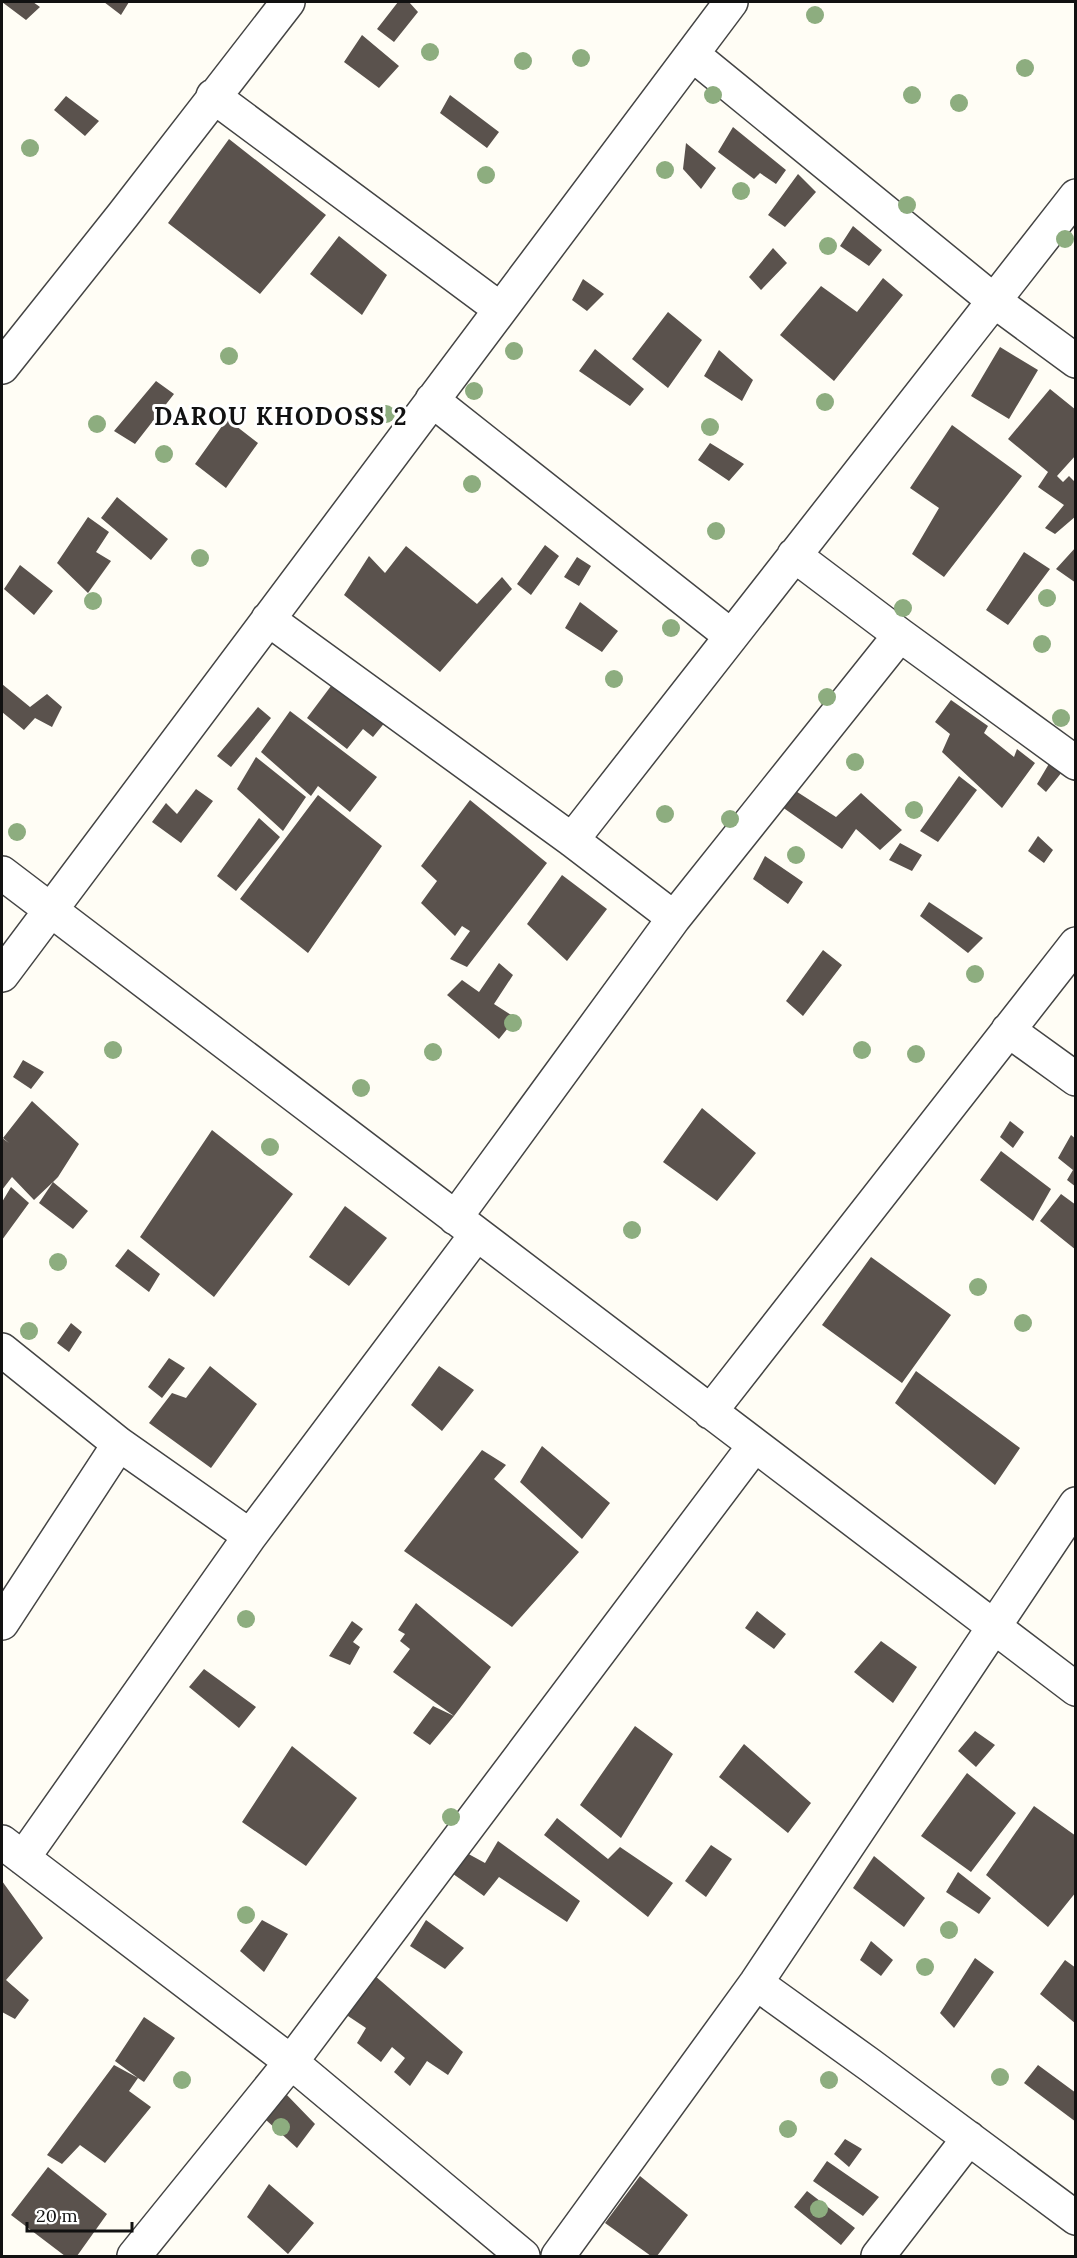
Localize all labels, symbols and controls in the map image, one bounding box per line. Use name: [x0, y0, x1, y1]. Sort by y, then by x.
district label: DAROU KHODOSS 2: [154, 401, 408, 432]
scale bar: [27, 2195, 132, 2233]
text: 20 m: [36, 2204, 78, 2227]

